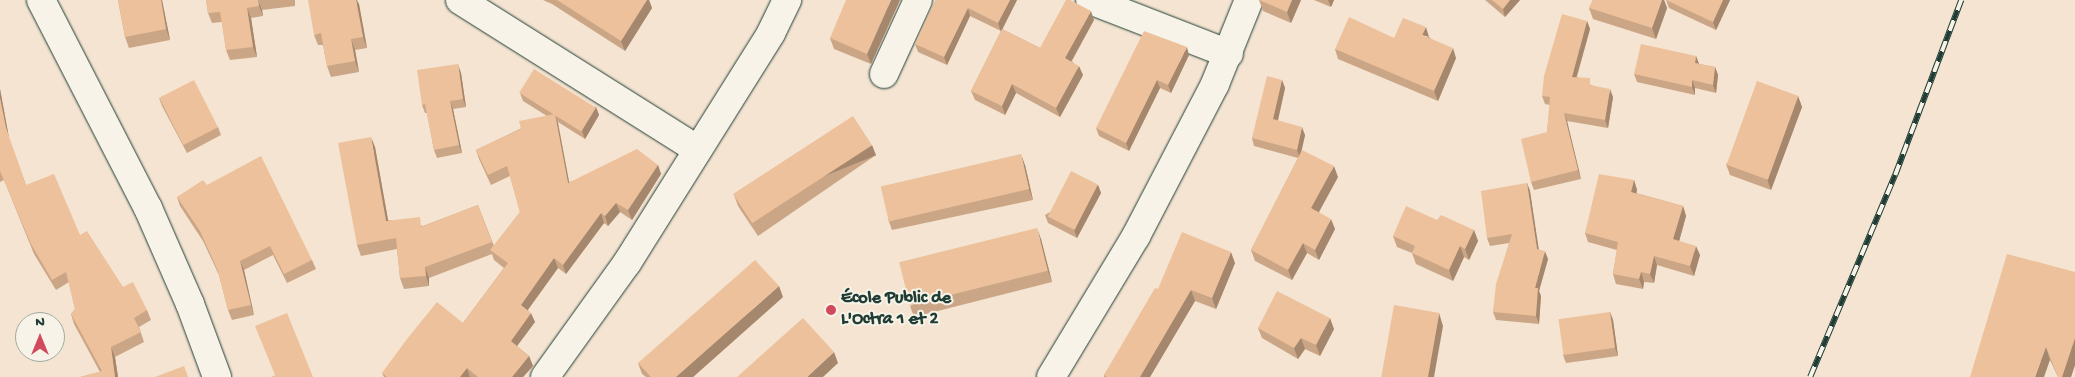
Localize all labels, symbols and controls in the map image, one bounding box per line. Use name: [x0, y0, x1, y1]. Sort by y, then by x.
place label: École Public de L'Octra 1 et 2: [841, 289, 951, 332]
marker: École Public de L'Octra 1 et 2: [825, 304, 837, 316]
north arrow: [15, 312, 65, 362]
text: N: [35, 314, 45, 331]

